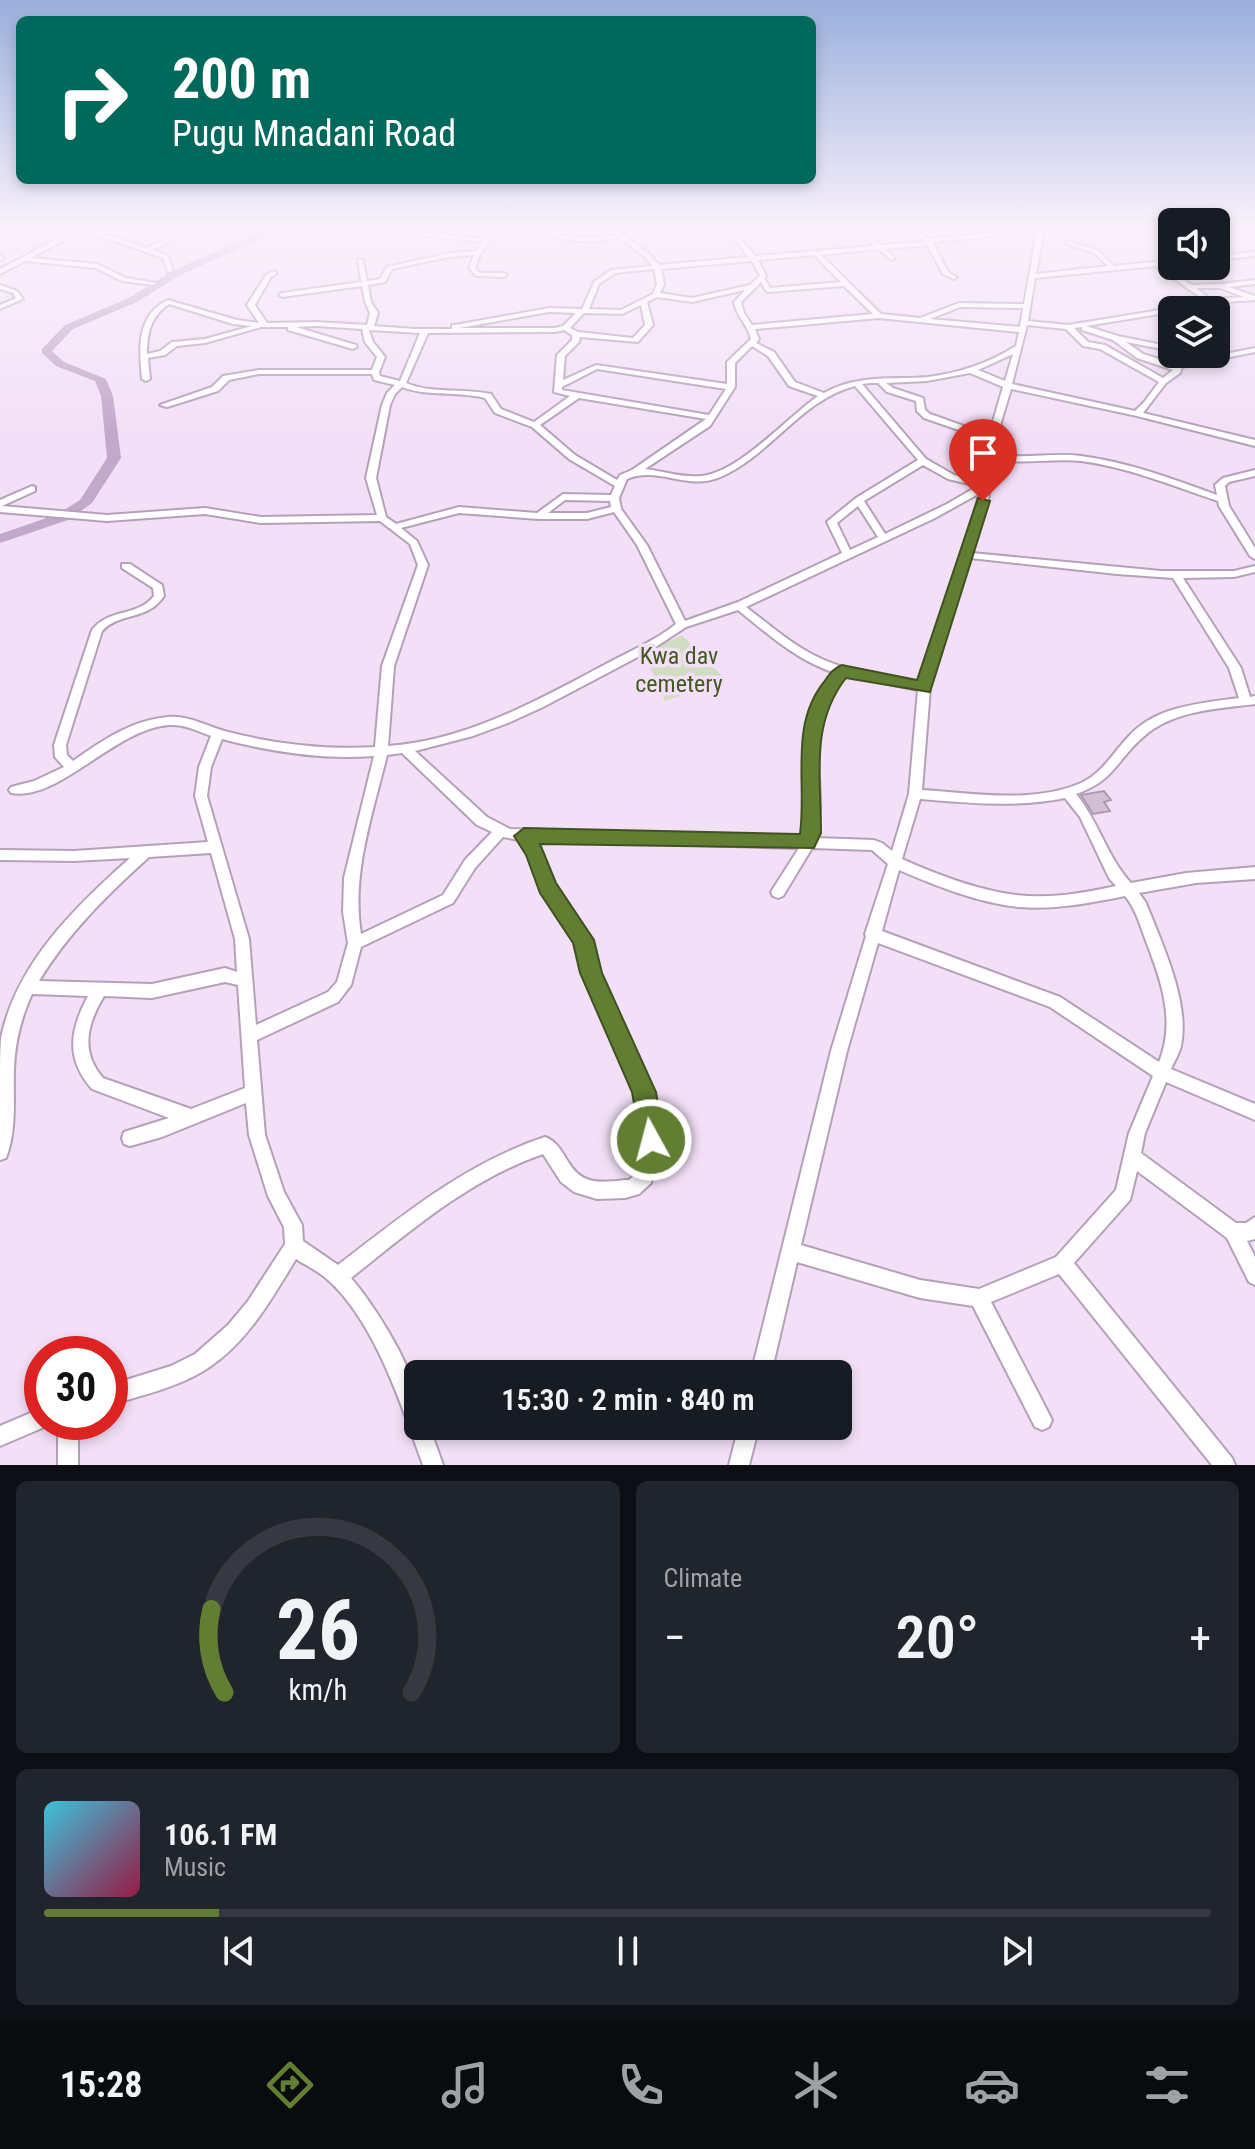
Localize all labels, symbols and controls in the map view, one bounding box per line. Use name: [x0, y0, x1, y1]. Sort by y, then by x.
text: 200 m: [172, 46, 311, 112]
icon: right: [40, 48, 144, 152]
text: Pugu Mnadani Road: [172, 113, 456, 155]
map controls: [1158, 208, 1230, 368]
button: sound: [1158, 208, 1230, 280]
button: layers: [1158, 296, 1230, 368]
pin: [949, 419, 1017, 501]
icon: arrive: [961, 431, 1005, 475]
park label: Kwa dav cemetery: [635, 642, 723, 698]
position arrow: [609, 1098, 693, 1182]
speed limit sign: 30: [24, 1336, 128, 1440]
text: 15:30 · 2 min · 840 m: [501, 1382, 755, 1417]
text: Climate: [664, 1563, 742, 1593]
text: 26: [276, 1582, 360, 1679]
text: 20°: [896, 1602, 979, 1673]
text: −: [664, 1612, 686, 1664]
text: +: [1189, 1612, 1211, 1664]
text: km/h: [288, 1673, 347, 1707]
text: 106.1 FM: [164, 1817, 277, 1852]
text: Music: [164, 1852, 226, 1882]
icon: previous: [217, 1929, 261, 1973]
icon: pause: [606, 1929, 650, 1973]
icon: next: [995, 1929, 1039, 1973]
icon: directions: [262, 2057, 318, 2113]
icon: music: [437, 2057, 493, 2113]
icon: phone: [613, 2057, 669, 2113]
icon: climate: [788, 2057, 844, 2113]
icon: car: [964, 2057, 1020, 2113]
icon: filters: [1139, 2057, 1195, 2113]
text: 15:28: [60, 2064, 142, 2106]

